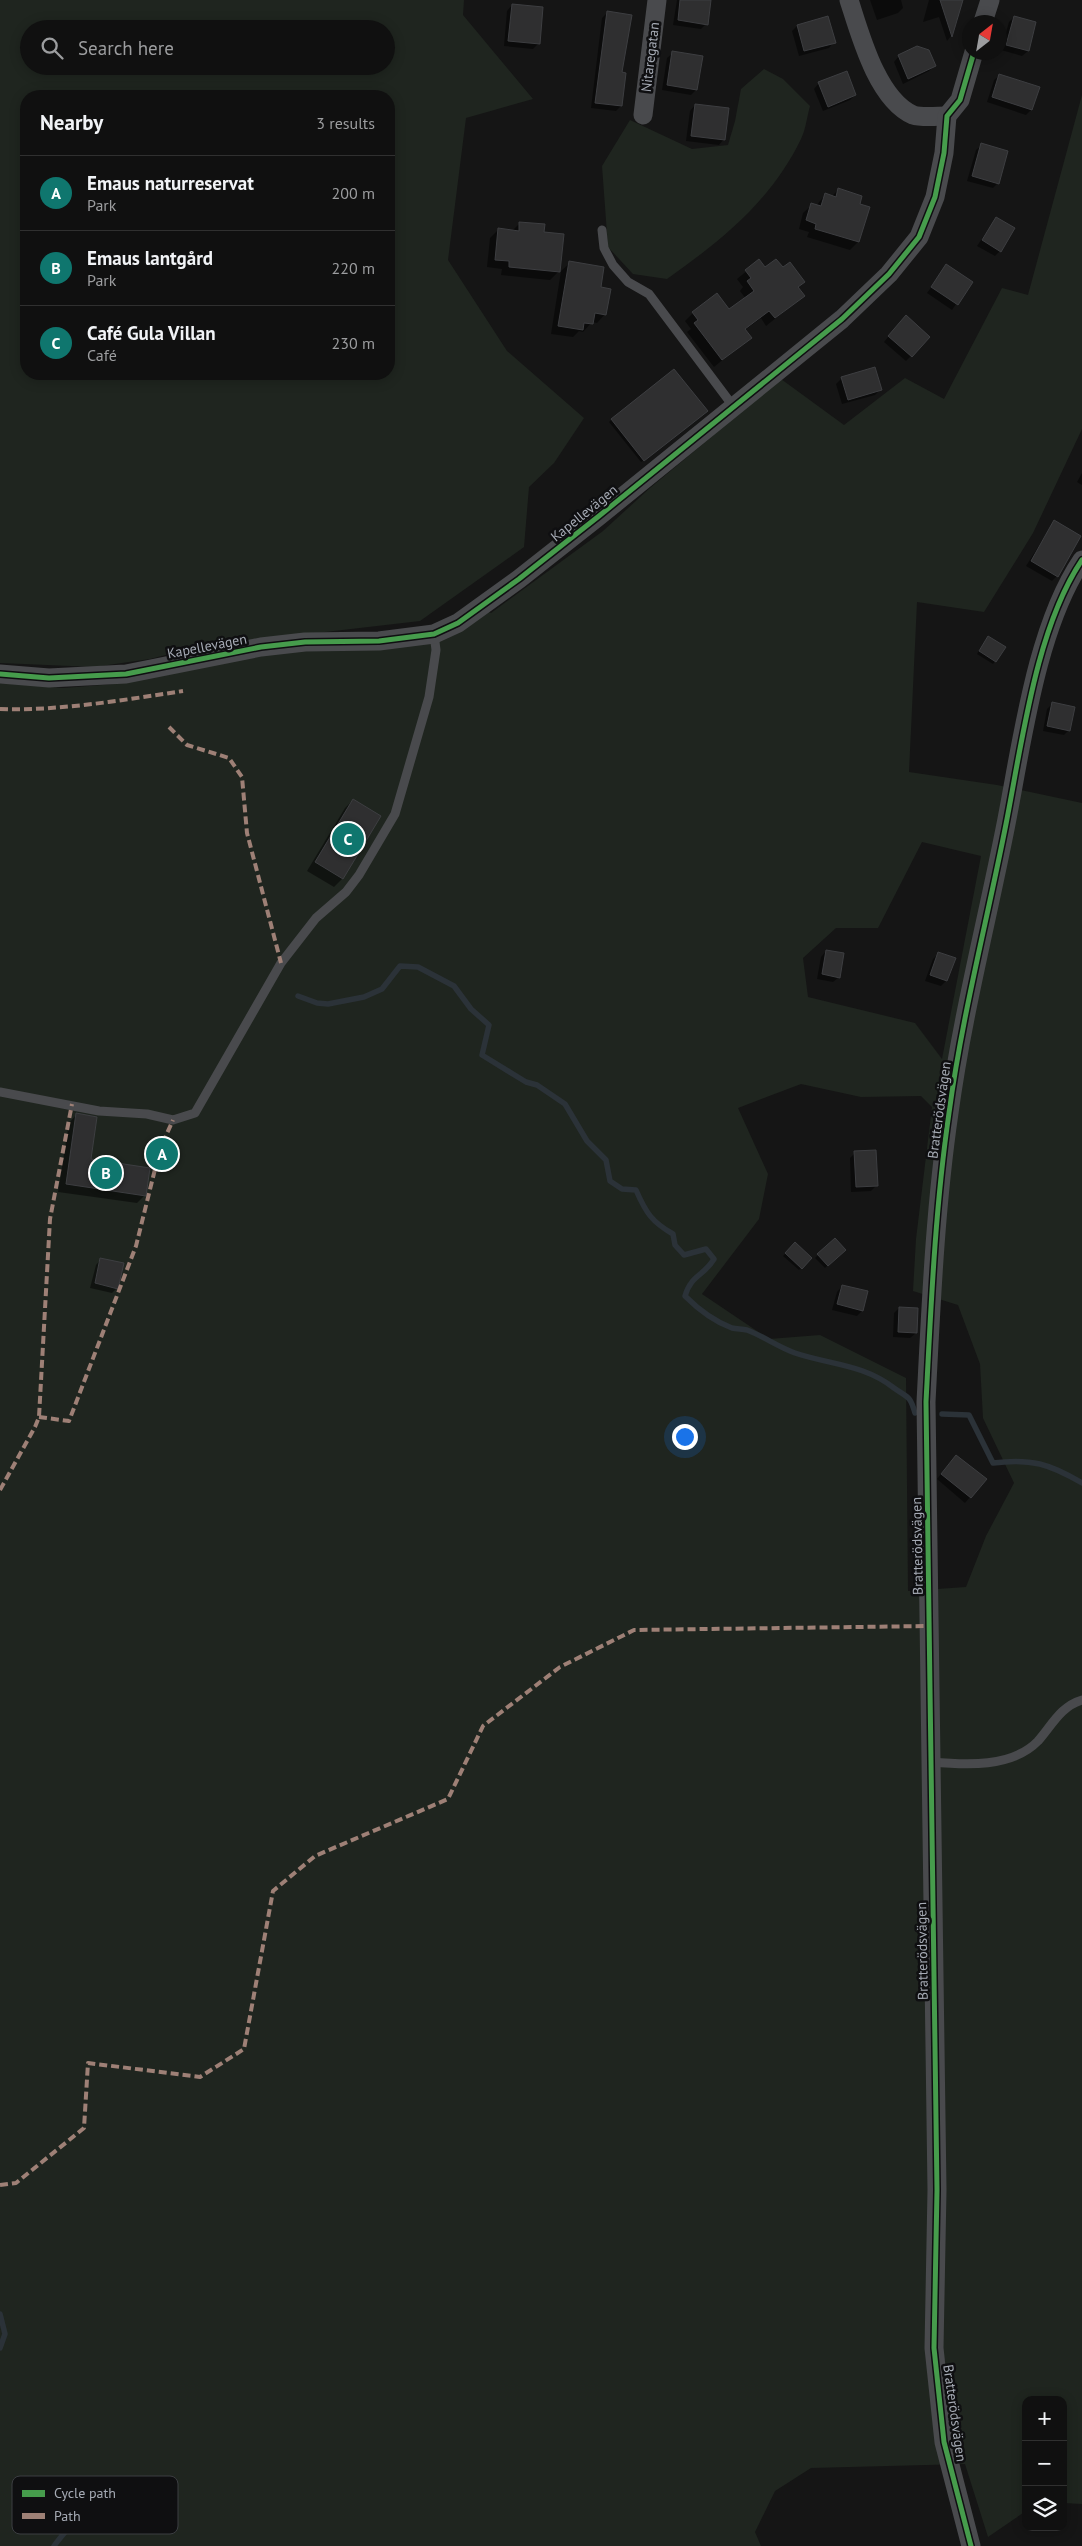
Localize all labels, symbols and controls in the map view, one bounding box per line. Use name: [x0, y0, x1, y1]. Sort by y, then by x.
north arrow: [962, 15, 1007, 60]
search box: [20, 20, 395, 75]
street label: Nitaregatan: [637, 21, 663, 93]
icon: search: [38, 34, 66, 62]
text: Search here: [78, 36, 174, 60]
text: Nearby: [40, 109, 103, 136]
text: 3 results: [316, 113, 375, 133]
text: Emaus naturreservat: [87, 171, 254, 195]
text: A: [51, 183, 61, 203]
text: 200 m: [332, 183, 375, 203]
text: Park: [87, 195, 116, 215]
text: Emaus lantgård: [87, 246, 213, 270]
text: B: [51, 258, 61, 278]
text: 220 m: [332, 258, 375, 278]
text: Park: [87, 270, 116, 290]
text: Café Gula Villan: [87, 321, 216, 345]
text: C: [52, 333, 60, 353]
text: 230 m: [332, 333, 375, 353]
text: Café: [87, 345, 117, 365]
street label: Kapellevägen: [547, 481, 621, 545]
street label: Kapellevägen: [166, 629, 248, 663]
pin: C: [332, 820, 364, 858]
street label: Bratterödsvägen: [923, 1060, 955, 1160]
pin: A: [146, 1135, 178, 1173]
pin: B: [90, 1154, 122, 1192]
your location: [672, 1424, 698, 1450]
street label: Bratterödsvägen: [907, 1497, 927, 1595]
street label: Bratterödsvägen: [912, 1902, 932, 2000]
street label: Bratterödsvägen: [939, 2363, 971, 2463]
map controls: [1022, 2396, 1067, 2531]
button: +: [1022, 2396, 1067, 2441]
button: −: [1022, 2441, 1067, 2486]
legend: [12, 2476, 178, 2534]
text: Cycle path: [54, 2484, 116, 2502]
button: layers: [1022, 2486, 1067, 2531]
text: Path: [54, 2507, 81, 2525]

